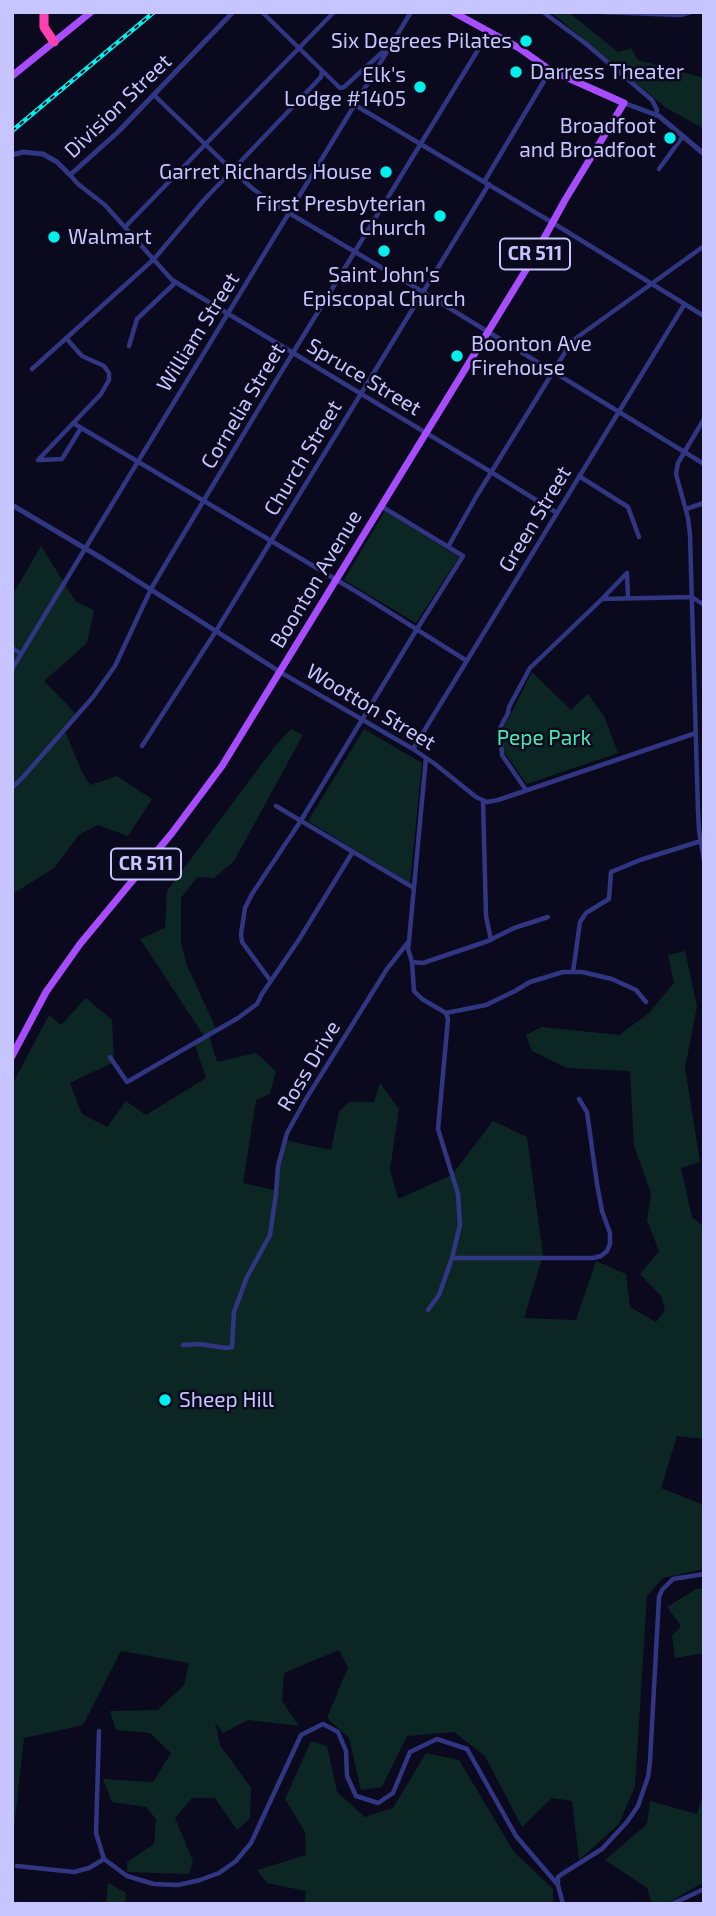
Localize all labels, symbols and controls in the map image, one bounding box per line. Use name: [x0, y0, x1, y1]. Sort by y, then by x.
place label: Six Degrees Pilates: [331, 28, 512, 54]
marker: Six Degrees Pilates: [518, 33, 534, 49]
street label: Division Street: [59, 49, 177, 163]
place label: Darress Theater: [530, 59, 684, 85]
place label: Elk's Lodge #1405: [284, 62, 406, 112]
marker: Darress Theater: [508, 64, 524, 80]
marker: Elk's Lodge #1405: [412, 79, 428, 95]
place label: Broadfoot and Broadfoot: [519, 113, 656, 163]
marker: Broadfoot and Broadfoot: [662, 130, 678, 146]
place label: Garret Richards House: [159, 159, 372, 185]
marker: Garret Richards House: [378, 164, 394, 180]
place label: First Presbyterian Church: [256, 191, 426, 241]
marker: First Presbyterian Church: [432, 208, 448, 224]
place label: Walmart: [68, 224, 152, 250]
marker: Walmart: [46, 229, 62, 245]
road number: CR 511: [500, 238, 570, 270]
marker: Saint John's Episcopal Church: [376, 243, 392, 259]
place label: Saint John's Episcopal Church: [302, 262, 466, 312]
street label: William Street: [151, 268, 245, 396]
place label: Boonton Ave Firehouse: [471, 331, 592, 381]
street label: Spruce Street: [302, 333, 426, 421]
street label: Cornelia Street: [196, 339, 290, 473]
marker: Boonton Ave Firehouse: [449, 348, 465, 364]
street label: Church Street: [259, 396, 347, 520]
street label: Green Street: [494, 461, 576, 577]
street label: Boonton Avenue: [265, 506, 367, 652]
street label: Wootton Street: [302, 658, 440, 756]
park label: Pepe Park: [497, 725, 591, 751]
road number: CR 511: [111, 848, 181, 880]
street label: Ross Drive: [272, 1016, 346, 1116]
place label: Sheep Hill: [179, 1387, 274, 1413]
marker: Sheep Hill: [157, 1392, 173, 1408]

